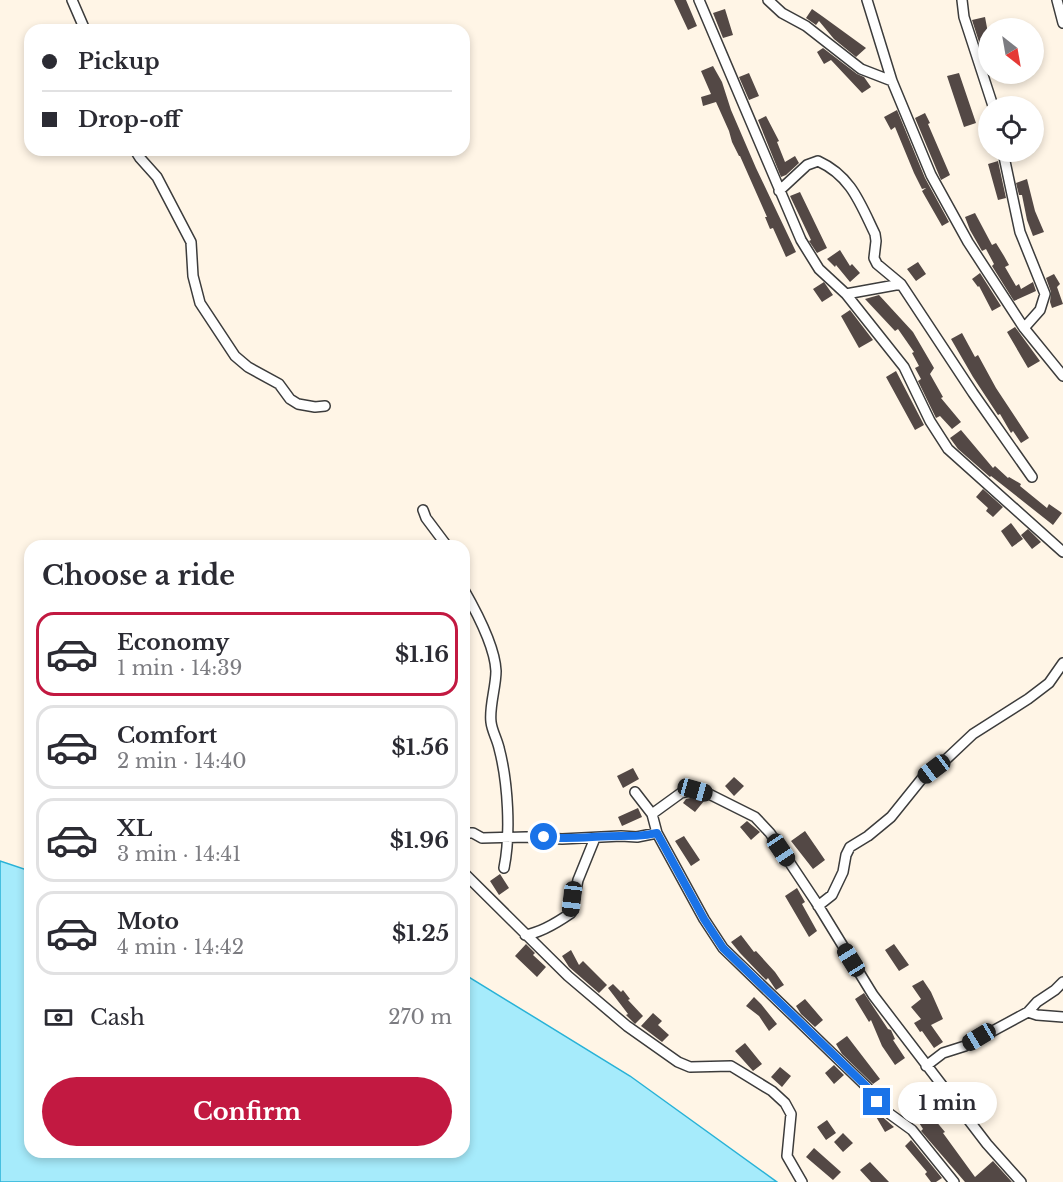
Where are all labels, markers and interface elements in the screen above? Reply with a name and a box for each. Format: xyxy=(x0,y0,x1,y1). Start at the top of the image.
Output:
north arrow xyxy=(978,18,1044,84)
map controls xyxy=(978,18,1044,162)
text: Pickup xyxy=(78,48,160,75)
button: locate xyxy=(978,96,1044,162)
text: Drop-off xyxy=(78,106,180,133)
text: Choose a ride xyxy=(42,559,235,592)
icon: car xyxy=(45,627,99,681)
text: Economy xyxy=(117,629,229,656)
text: $1.16 xyxy=(395,641,449,668)
text: 1 min · 14:39 xyxy=(117,656,242,680)
icon: car xyxy=(45,720,99,774)
text: Comfort xyxy=(117,722,217,749)
text: $1.56 xyxy=(392,734,449,761)
text: 2 min · 14:40 xyxy=(117,749,247,773)
car xyxy=(914,751,954,787)
car xyxy=(675,776,715,804)
icon: car xyxy=(45,813,99,867)
text: XL xyxy=(117,815,152,842)
route start xyxy=(530,823,557,850)
text: $1.96 xyxy=(390,827,449,854)
car xyxy=(763,830,799,870)
text: 3 min · 14:41 xyxy=(117,842,241,866)
car xyxy=(561,880,583,918)
icon: car xyxy=(45,906,99,960)
text: Moto xyxy=(117,908,179,935)
text: $1.25 xyxy=(392,920,449,947)
text: 4 min · 14:42 xyxy=(117,935,244,959)
car xyxy=(834,940,868,980)
icon: cash xyxy=(42,1001,75,1034)
text: Cash xyxy=(90,1004,145,1031)
text: 270 m xyxy=(388,1005,452,1029)
car xyxy=(959,1020,999,1054)
button: Confirm xyxy=(42,1077,452,1146)
callout: 1 min xyxy=(898,1081,997,1123)
route end xyxy=(863,1088,890,1115)
text: 1 min xyxy=(919,1091,976,1115)

